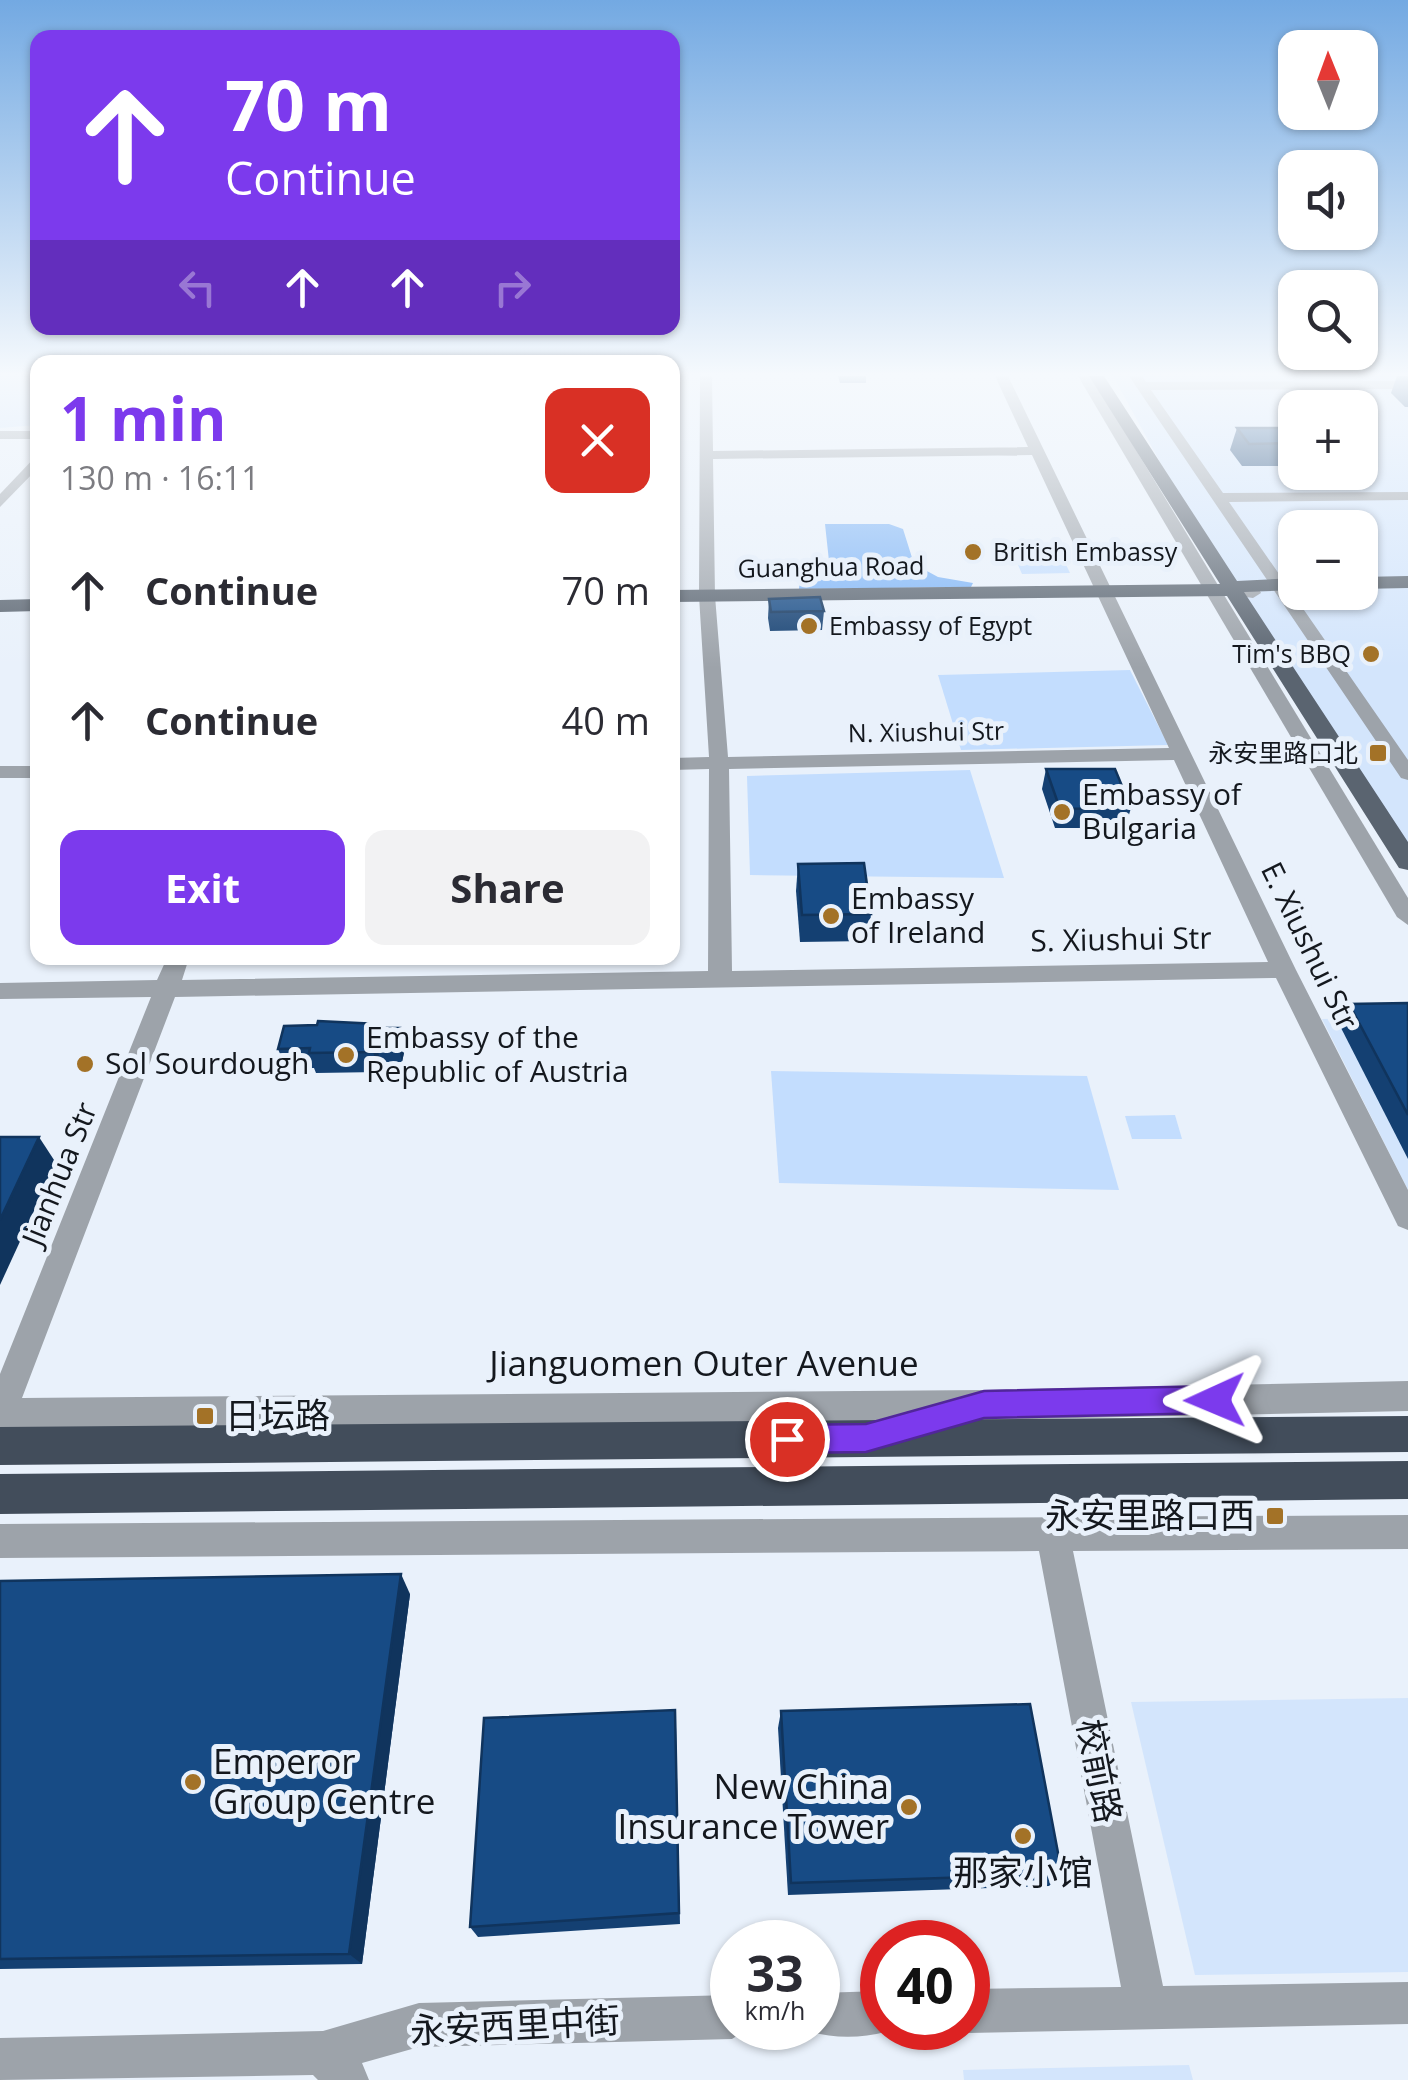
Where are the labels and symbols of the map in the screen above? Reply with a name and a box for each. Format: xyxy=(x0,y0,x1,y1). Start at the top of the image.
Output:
north arrow xyxy=(1278,30,1378,130)
place label: British Embassy xyxy=(993,534,1178,568)
marker: British Embassy xyxy=(962,541,984,563)
street label: Guanghua Road xyxy=(737,547,925,585)
place label: Embassy of Egypt xyxy=(829,608,1032,642)
marker: Embassy of Egypt xyxy=(798,615,820,637)
place label: Tim's BBQ xyxy=(1232,636,1351,670)
marker: Tim's BBQ xyxy=(1360,643,1382,665)
street label: N. Xiushui Str xyxy=(848,713,1004,749)
place label: 永安里路口北 xyxy=(1208,735,1358,769)
marker: 永安里路口北 xyxy=(1367,742,1389,764)
place label: Embassy of Bulgaria xyxy=(1082,773,1243,848)
marker: Embassy of Bulgaria xyxy=(1051,801,1073,823)
street label: E. Xiushui Str xyxy=(1252,855,1369,1036)
place label: Embassy of Ireland xyxy=(851,877,985,952)
marker: Embassy of Ireland xyxy=(820,905,842,927)
street label: S. Xiushui Str xyxy=(1030,916,1212,961)
place label: Embassy of the Republic of Austria xyxy=(366,1016,629,1091)
place label: Sol Sourdough xyxy=(105,1042,310,1083)
marker: Embassy of the Republic of Austria xyxy=(335,1044,357,1066)
marker: Sol Sourdough xyxy=(74,1053,96,1075)
street label: Jianhua Str xyxy=(10,1096,106,1254)
street label: Jianguomen Outer Avenue xyxy=(486,1339,919,1386)
position arrow xyxy=(1163,1348,1267,1452)
place label: 日坛路 xyxy=(225,1391,330,1438)
pin xyxy=(745,1397,830,1482)
marker: 日坛路 xyxy=(194,1405,216,1427)
place label: 永安里路口西 xyxy=(1045,1491,1255,1538)
marker: 永安里路口西 xyxy=(1264,1505,1286,1527)
street label: 校前路 xyxy=(1067,1715,1134,1827)
place label: Emperor Group Centre xyxy=(213,1737,435,1824)
place label: New China Insurance Tower xyxy=(617,1762,889,1849)
marker: Emperor Group Centre xyxy=(182,1771,204,1793)
marker: New China Insurance Tower xyxy=(898,1796,920,1818)
marker: 那家小馆 xyxy=(1012,1825,1034,1847)
place label: 那家小馆 xyxy=(953,1848,1093,1895)
speed limit sign: 40 xyxy=(860,1920,990,2050)
street label: 永安西里中街 xyxy=(409,1996,621,2053)

